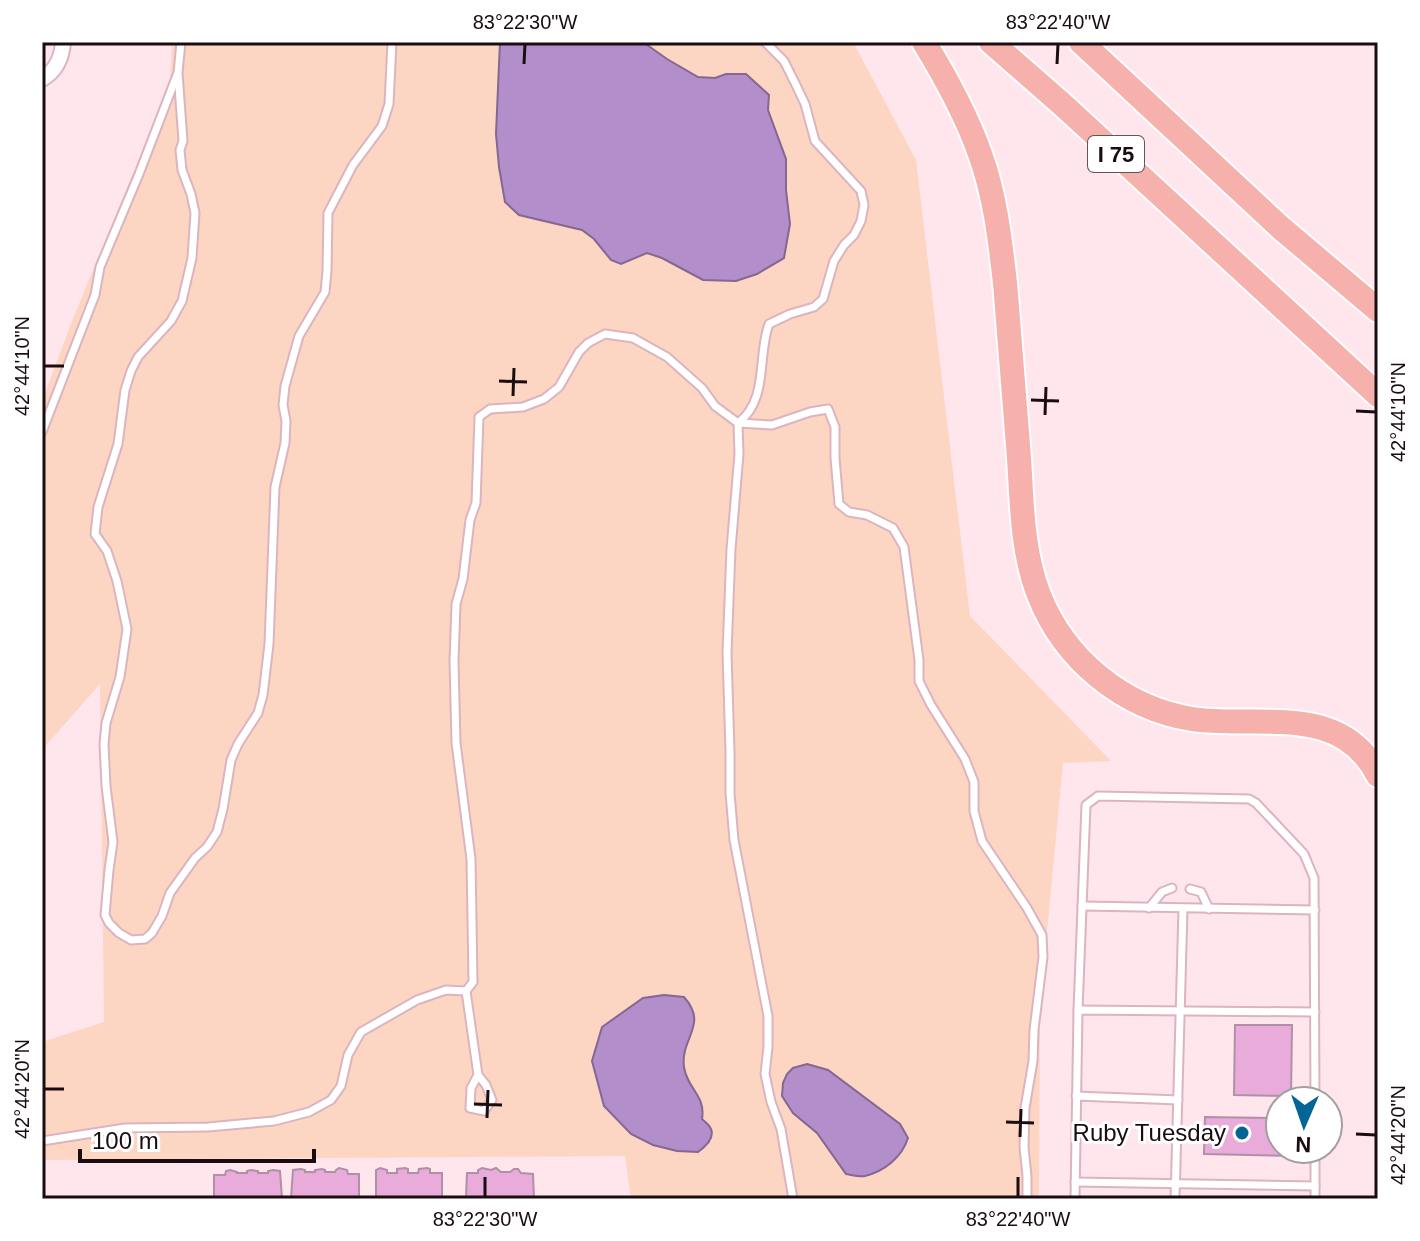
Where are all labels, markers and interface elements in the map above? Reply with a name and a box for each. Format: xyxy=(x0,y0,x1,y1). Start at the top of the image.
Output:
text: 83°22'30"W xyxy=(473,11,577,33)
text: 83°22'40"W xyxy=(1006,11,1110,33)
road number: I 75 xyxy=(1088,136,1144,172)
text: 42°44'10"N xyxy=(11,316,33,416)
text: 42°44'10"N xyxy=(1387,362,1409,462)
text: 42°44'20"N xyxy=(11,1039,33,1139)
north arrow xyxy=(1264,1085,1344,1165)
text: 42°44'20"N xyxy=(1387,1085,1409,1185)
scale bar xyxy=(80,1113,314,1163)
place label: Ruby Tuesday xyxy=(1073,1119,1226,1146)
marker: Ruby Tuesday xyxy=(1233,1124,1251,1142)
text: 100 m xyxy=(92,1127,159,1154)
text: N xyxy=(1295,1132,1312,1157)
text: 83°22'30"W xyxy=(433,1208,537,1230)
text: 83°22'40"W xyxy=(966,1208,1070,1230)

